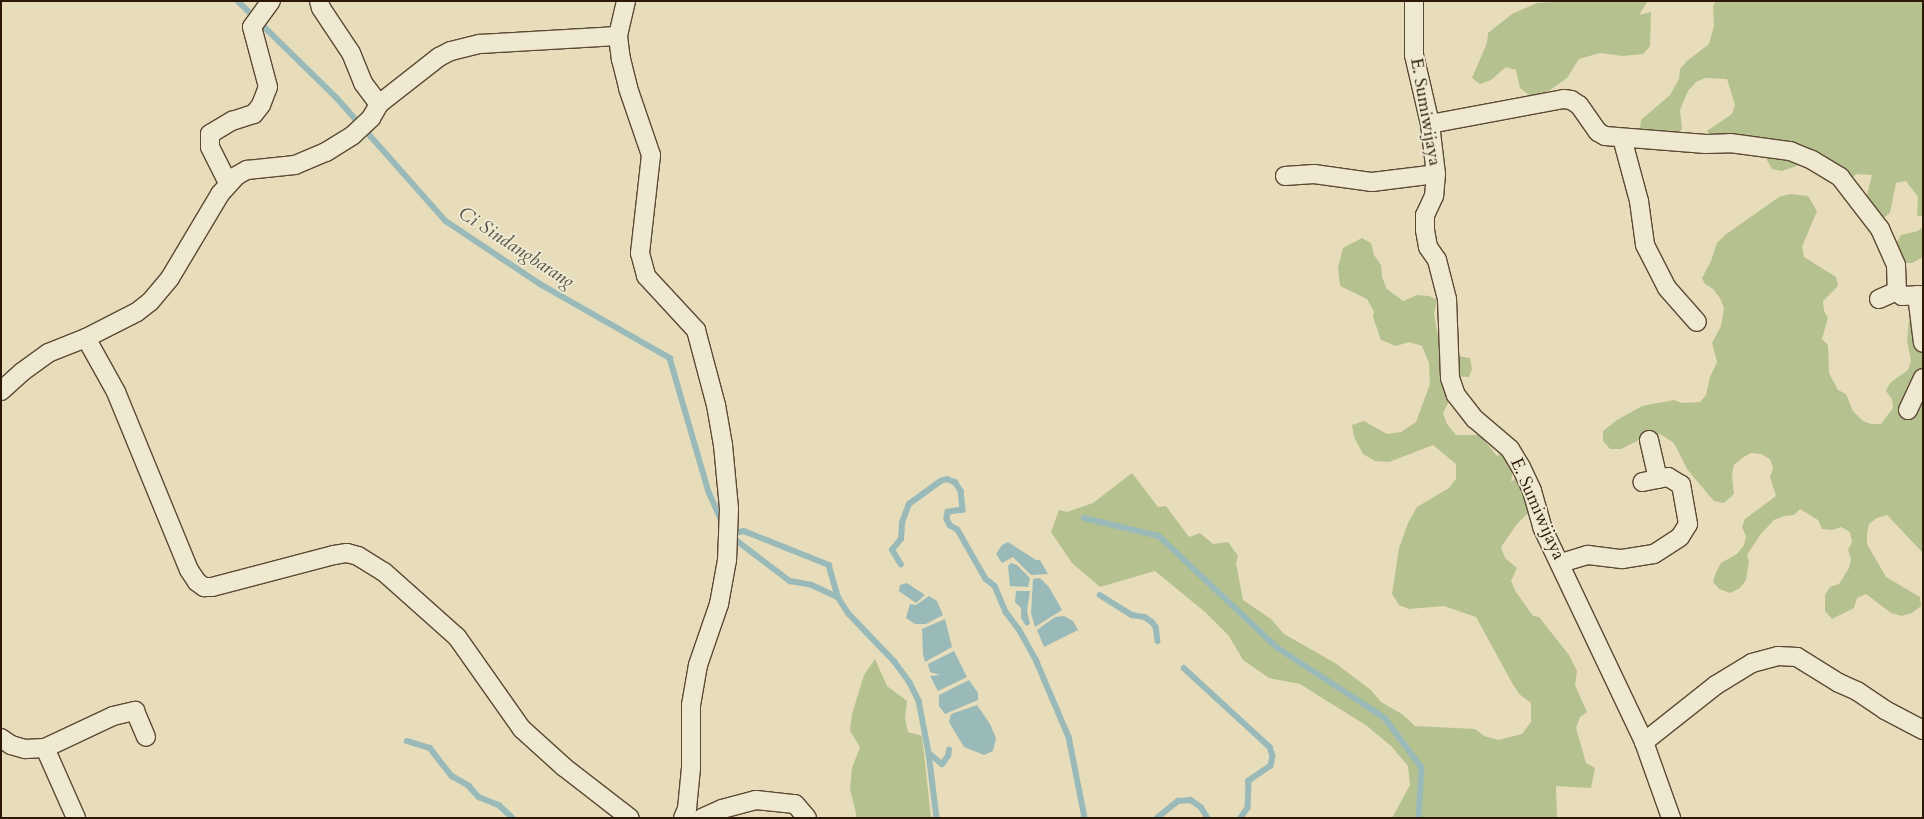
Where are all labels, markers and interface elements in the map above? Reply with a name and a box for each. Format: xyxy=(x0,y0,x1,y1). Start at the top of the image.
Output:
street label: E. Sumiwijaya xyxy=(1405,56,1445,168)
water label: Ci Sindangbarang xyxy=(454,202,578,294)
street label: E. Sumiwijaya xyxy=(1505,455,1569,563)

